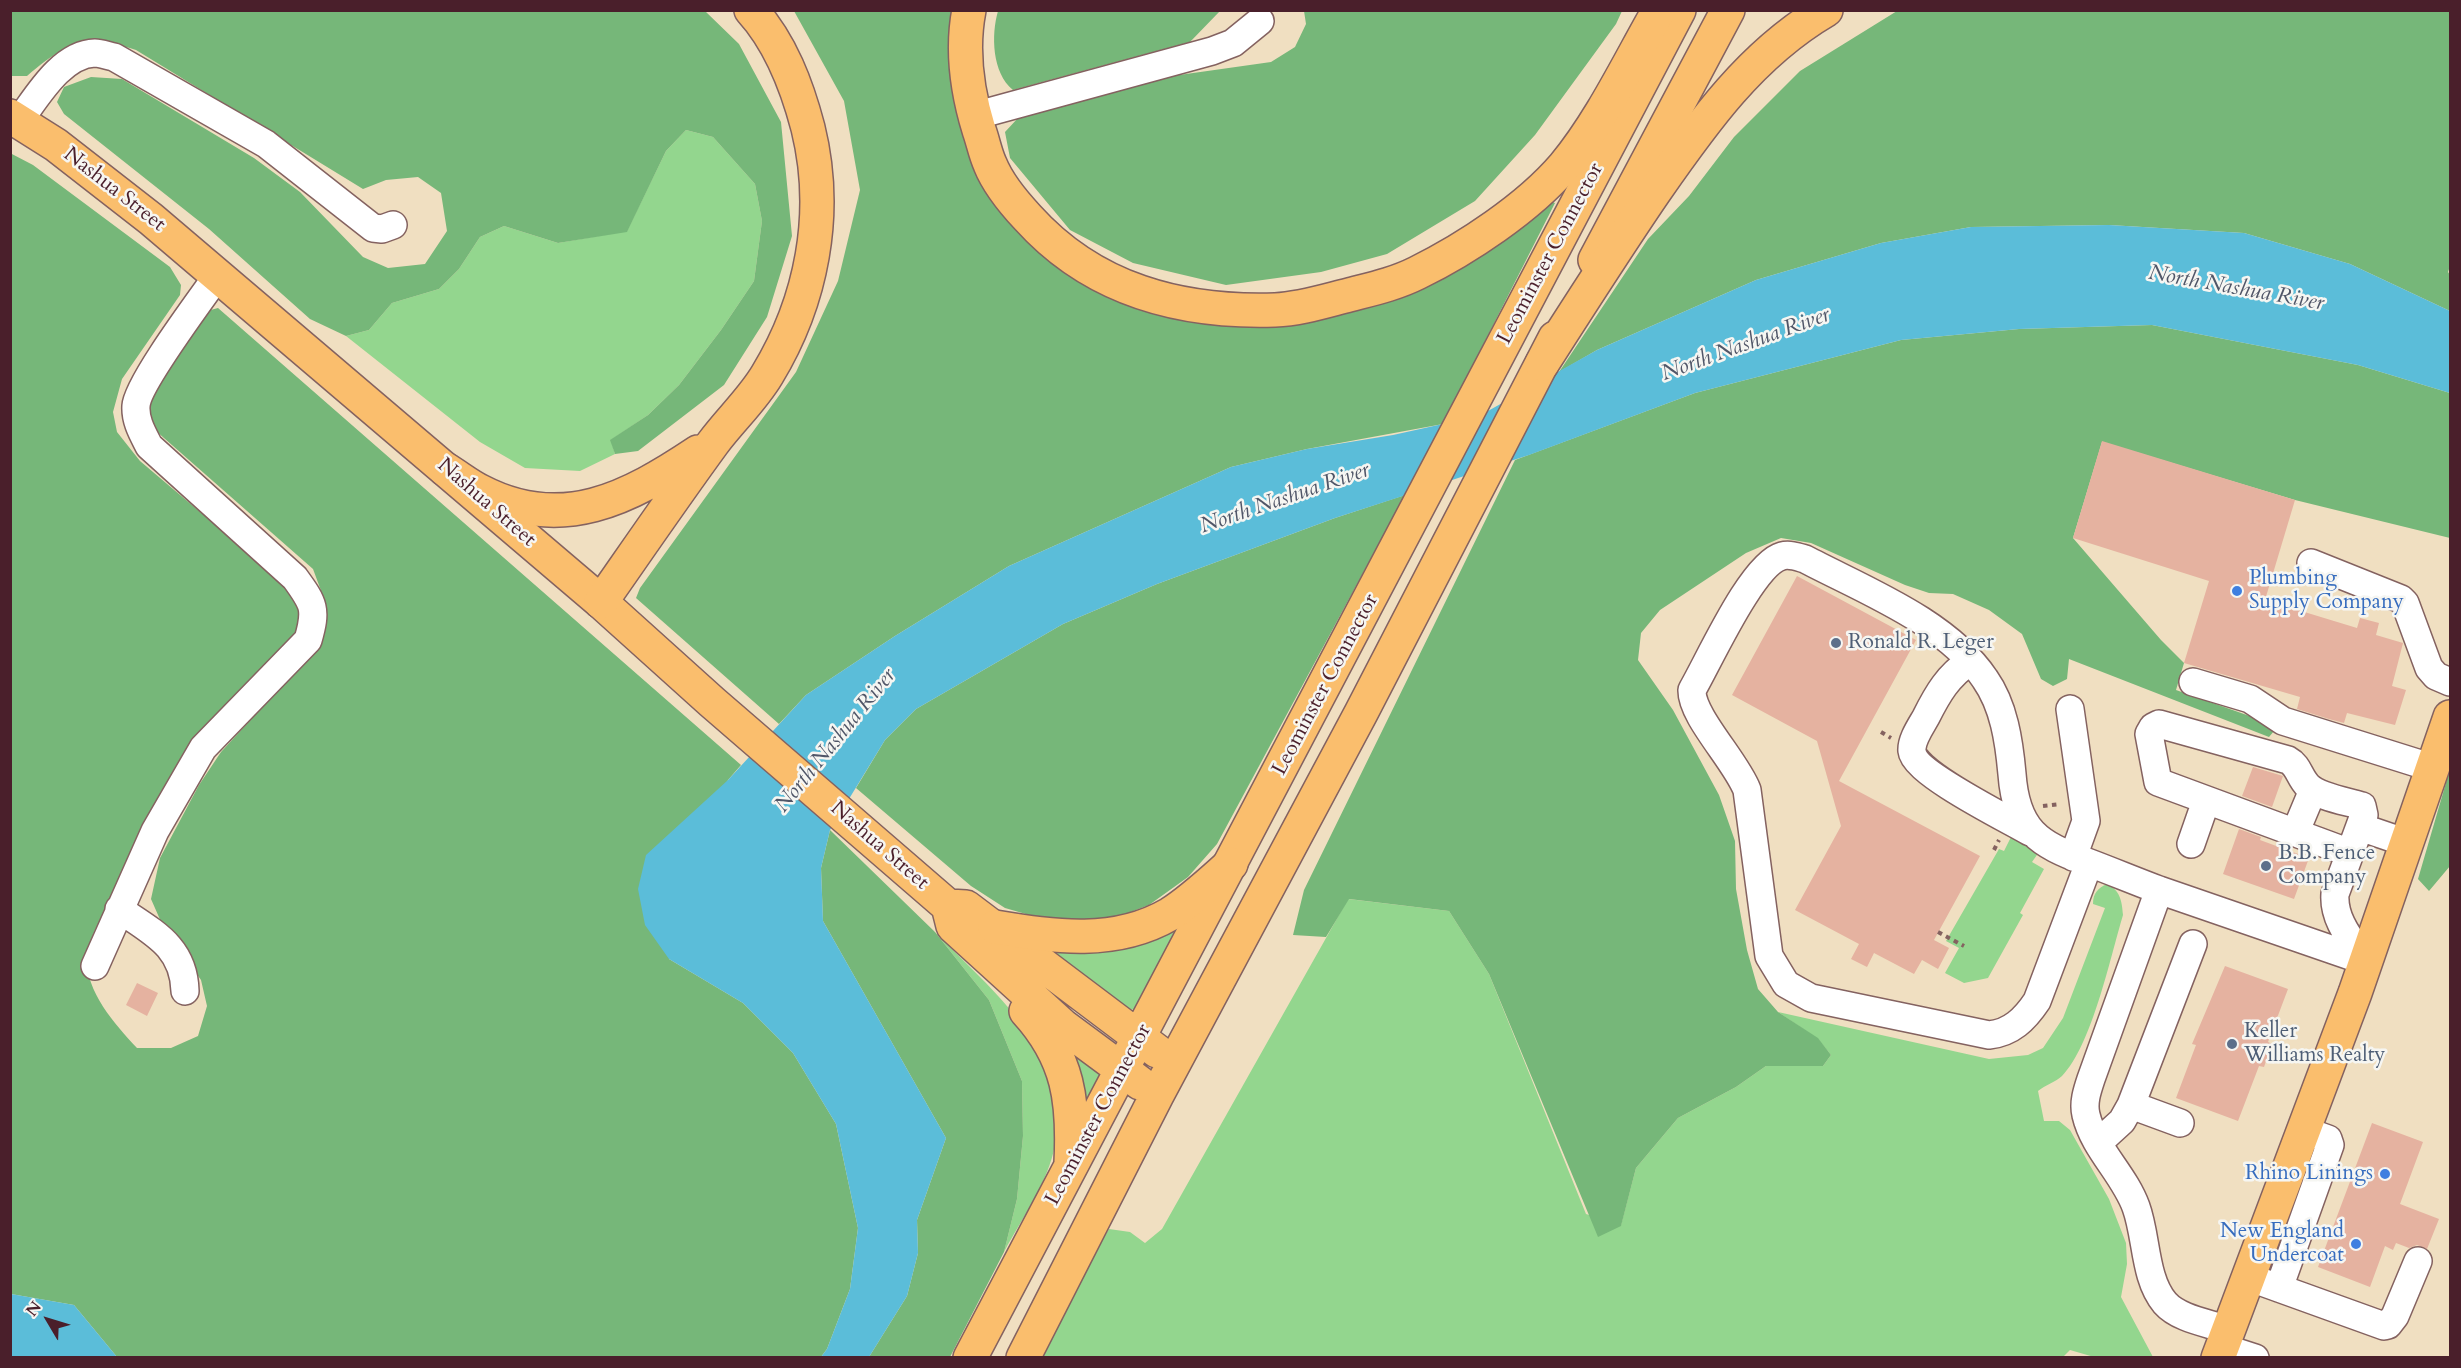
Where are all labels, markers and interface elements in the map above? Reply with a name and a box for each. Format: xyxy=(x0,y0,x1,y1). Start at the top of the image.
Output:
street label: Nashua Street xyxy=(58,142,170,238)
street label: Leominster Connector xyxy=(1493,159,1609,349)
water label: North Nashua River xyxy=(2146,261,2326,317)
water label: North Nashua River xyxy=(1658,302,1834,388)
street label: Nashua Street xyxy=(432,453,540,553)
water label: North Nashua River xyxy=(1197,458,1373,540)
place label: Plumbing Supply Company xyxy=(2249,566,2404,616)
marker: Plumbing Supply Company xyxy=(2230,584,2244,598)
street label: Leominster Connector xyxy=(1268,590,1384,780)
place label: Ronald R. Leger xyxy=(1848,630,1994,656)
marker: Ronald R. Leger xyxy=(1829,636,1843,650)
water label: North Nashua River xyxy=(770,664,902,818)
street label: Nashua Street xyxy=(825,796,933,896)
place label: B.B. Fence Company xyxy=(2278,841,2375,891)
marker: B.B. Fence Company xyxy=(2259,859,2273,873)
place label: Keller Williams Realty xyxy=(2244,1019,2385,1069)
street label: Leominster Connector xyxy=(1041,1020,1157,1210)
marker: Keller Williams Realty xyxy=(2225,1037,2239,1051)
place label: Rhino Linings xyxy=(2245,1161,2373,1187)
marker: Rhino Linings xyxy=(2378,1167,2392,1181)
place label: New England Undercoat xyxy=(2220,1219,2344,1269)
marker: New England Undercoat xyxy=(2349,1237,2363,1251)
north arrow xyxy=(18,1290,78,1350)
text: N xyxy=(21,1297,47,1321)

